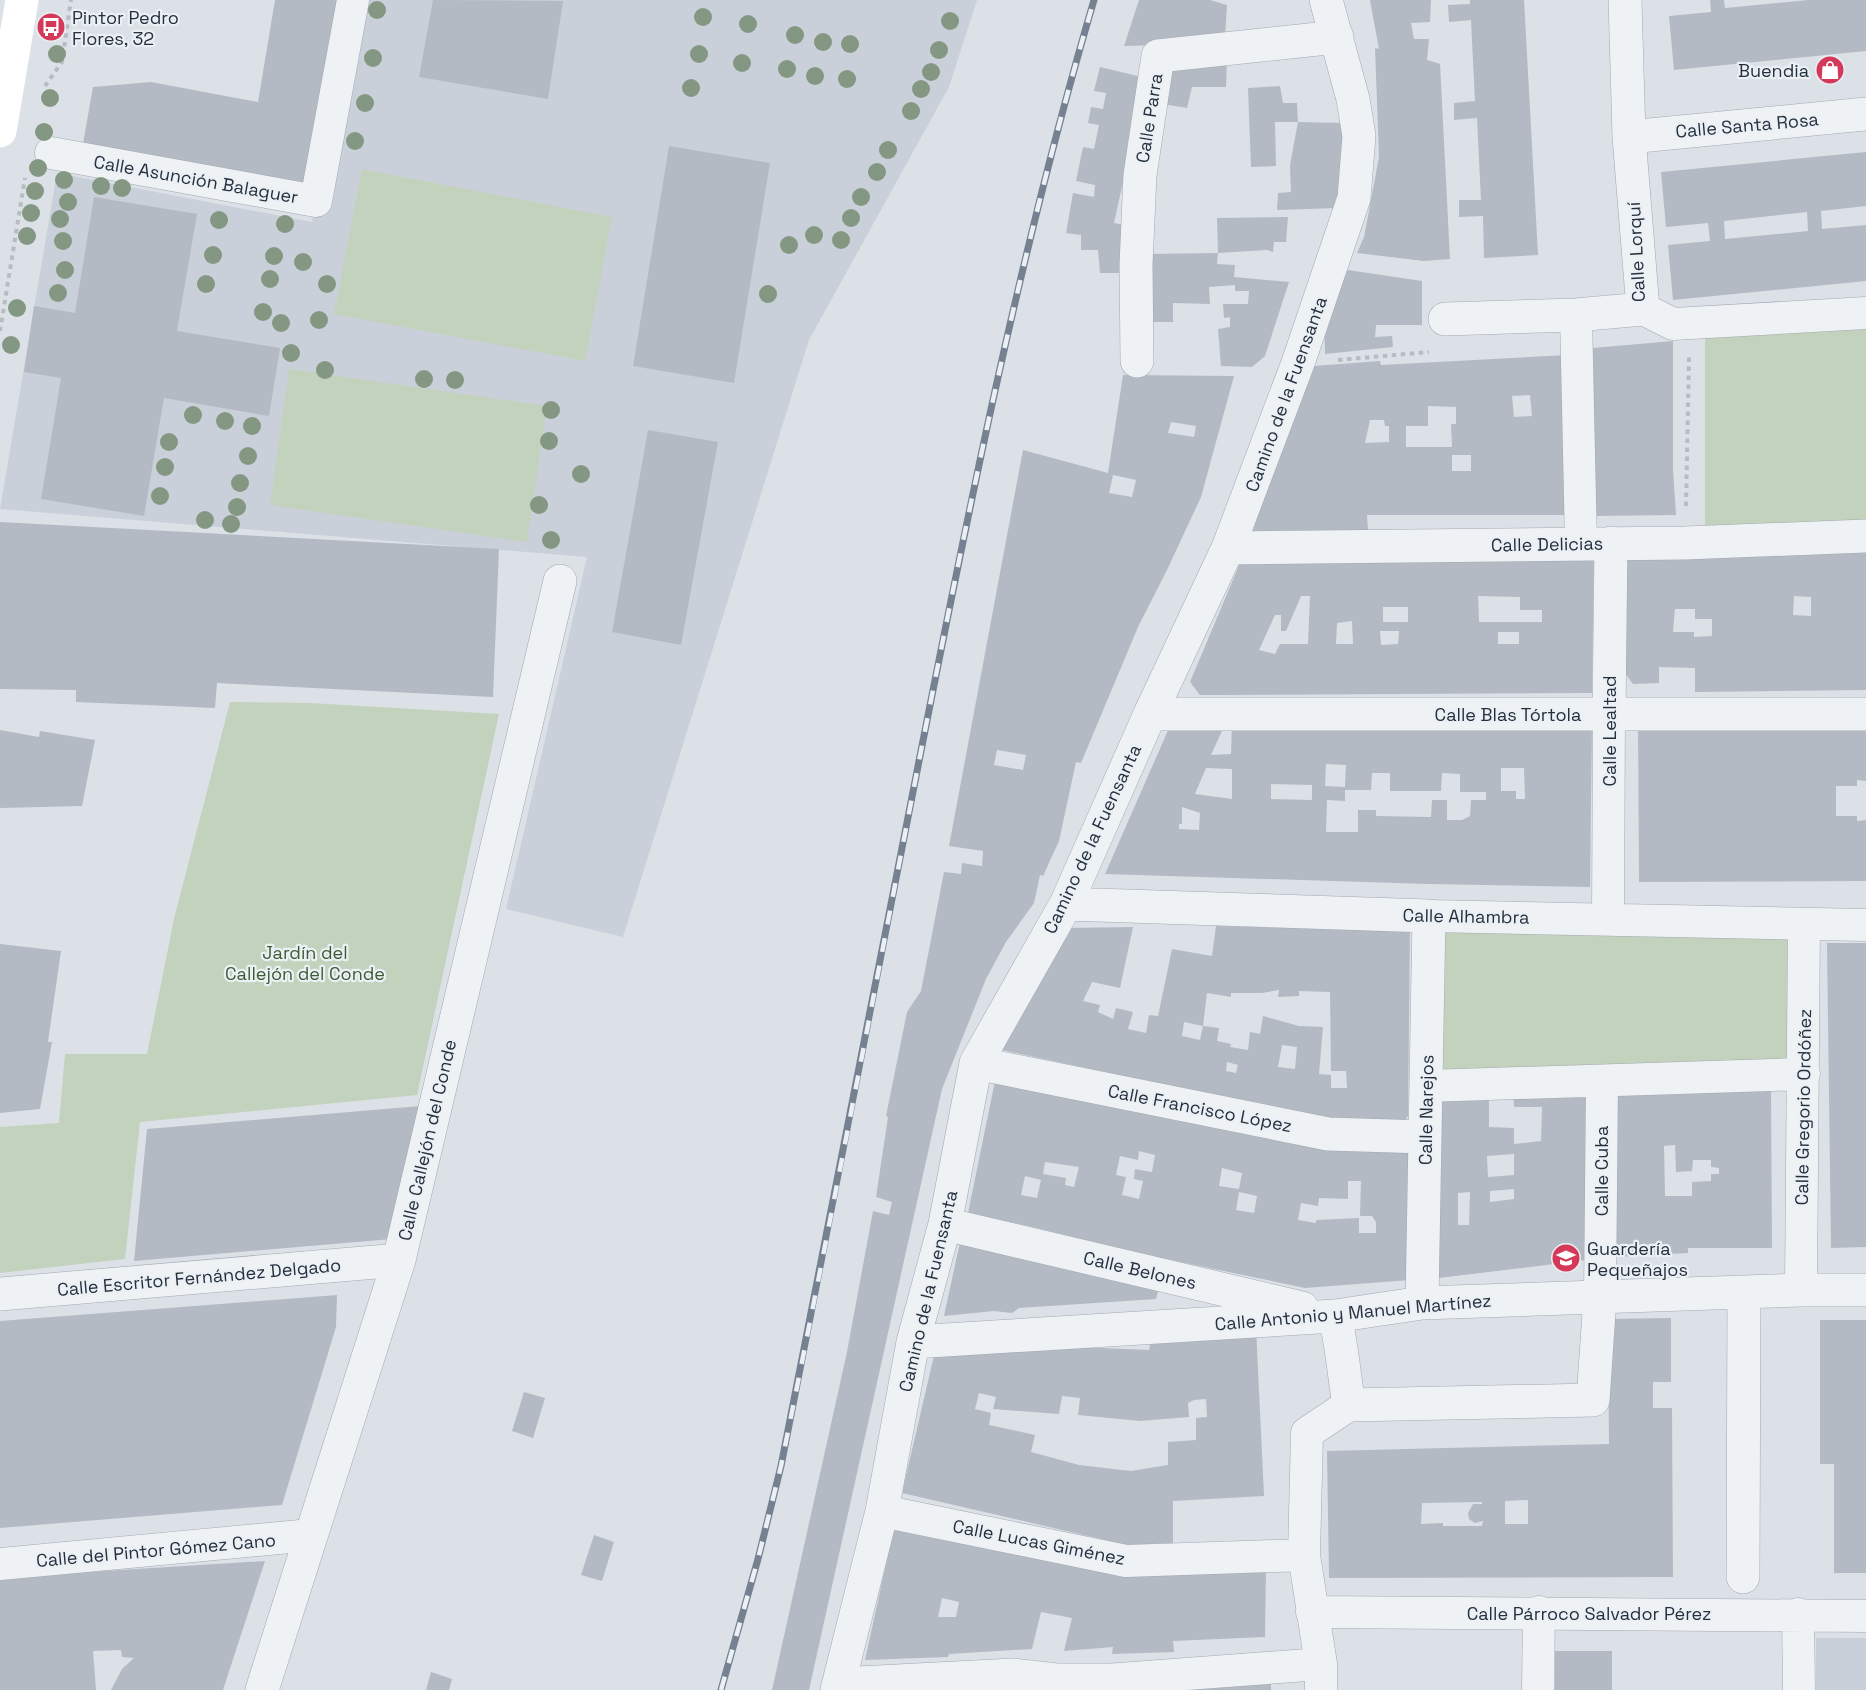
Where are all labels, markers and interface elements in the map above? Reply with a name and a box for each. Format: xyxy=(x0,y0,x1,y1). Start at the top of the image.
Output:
place label: Pintor Pedro Flores, 32 xyxy=(72,6,179,50)
bus stop icon: Pintor Pedro Flores, 32 xyxy=(35,11,67,43)
shop icon: Buendia xyxy=(1814,54,1846,86)
place label: Buendia xyxy=(1738,59,1809,82)
street label: Calle Parra xyxy=(1131,71,1167,165)
street label: Calle Santa Rosa xyxy=(1674,107,1820,143)
street label: Calle Asunción Balaguer xyxy=(92,150,300,208)
street label: Calle Lorquí xyxy=(1622,201,1650,303)
street label: Camino de la Fuensanta xyxy=(1240,293,1332,495)
street label: Calle Delicias xyxy=(1491,532,1603,556)
street label: Calle Lealtad xyxy=(1598,675,1621,787)
street label: Calle Blas Tórtola xyxy=(1435,703,1581,726)
street label: Camino de la Fuensanta xyxy=(1038,741,1146,937)
street label: Calle Alhambra xyxy=(1402,903,1530,929)
park label: Jardín del Callejón del Conde xyxy=(225,941,385,985)
street label: Calle Gregorio Ordóñez xyxy=(1790,1009,1816,1205)
street label: Calle Callejón del Conde xyxy=(393,1037,461,1243)
street label: Calle Narejos xyxy=(1414,1055,1438,1165)
street label: Calle Francisco López xyxy=(1106,1079,1294,1137)
street label: Calle Cuba xyxy=(1590,1126,1613,1216)
street label: Camino de la Fuensanta xyxy=(894,1188,962,1394)
place label: Guardería Pequeñajos xyxy=(1587,1237,1688,1281)
school or university icon: Guardería Pequeñajos xyxy=(1550,1242,1582,1274)
street label: Calle Belones xyxy=(1081,1246,1199,1294)
street label: Calle Escritor Fernández Delgado xyxy=(56,1253,342,1301)
street label: Calle Antonio y Manuel Martínez xyxy=(1214,1288,1492,1336)
street label: Calle Lucas Giménez xyxy=(951,1514,1127,1570)
street label: Calle del Pintor Gómez Cano xyxy=(35,1528,277,1572)
street label: Calle Párroco Salvador Pérez xyxy=(1467,1602,1711,1625)

